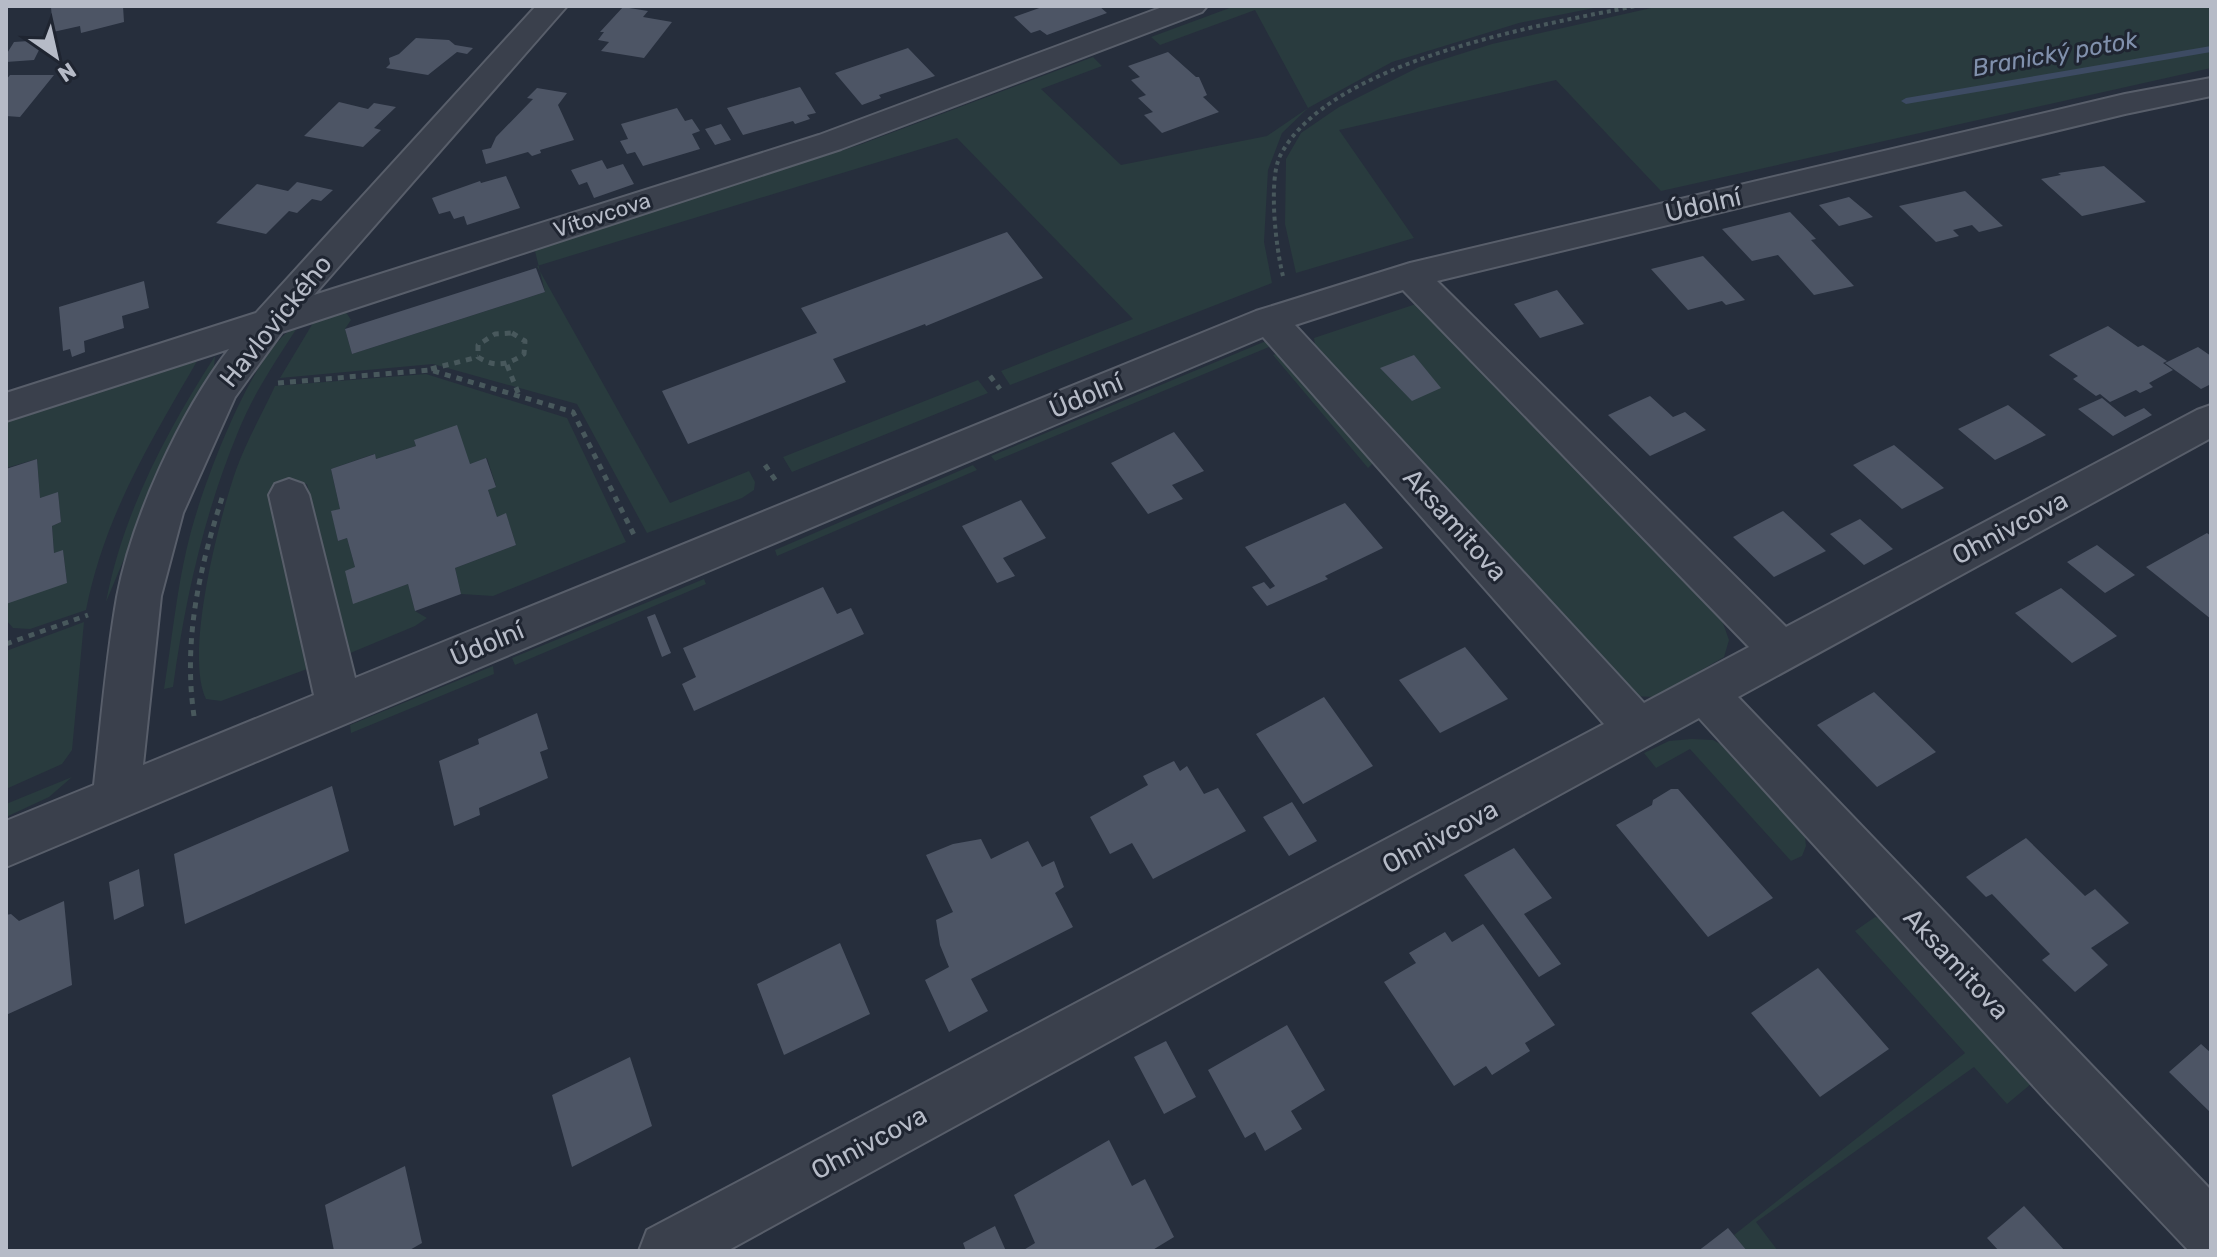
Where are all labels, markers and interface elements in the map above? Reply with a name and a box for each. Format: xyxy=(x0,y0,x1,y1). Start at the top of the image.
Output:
north arrow xyxy=(16,16,96,96)
water label: Branický potok xyxy=(1970,26,2140,82)
text: N xyxy=(53,57,81,88)
street label: Údolní xyxy=(1662,181,1746,229)
street label: Vítovcova xyxy=(550,187,654,243)
street label: Havlovického xyxy=(213,249,339,393)
street label: Údolní xyxy=(1045,366,1129,425)
street label: Aksamitova xyxy=(1396,462,1514,588)
street label: Ohnivcova xyxy=(1947,485,2073,571)
street label: Údolní xyxy=(446,614,530,673)
street label: Ohnivcova xyxy=(1377,794,1503,880)
street label: Aksamitova xyxy=(1897,902,2015,1026)
street label: Ohnivcova xyxy=(806,1100,932,1186)

